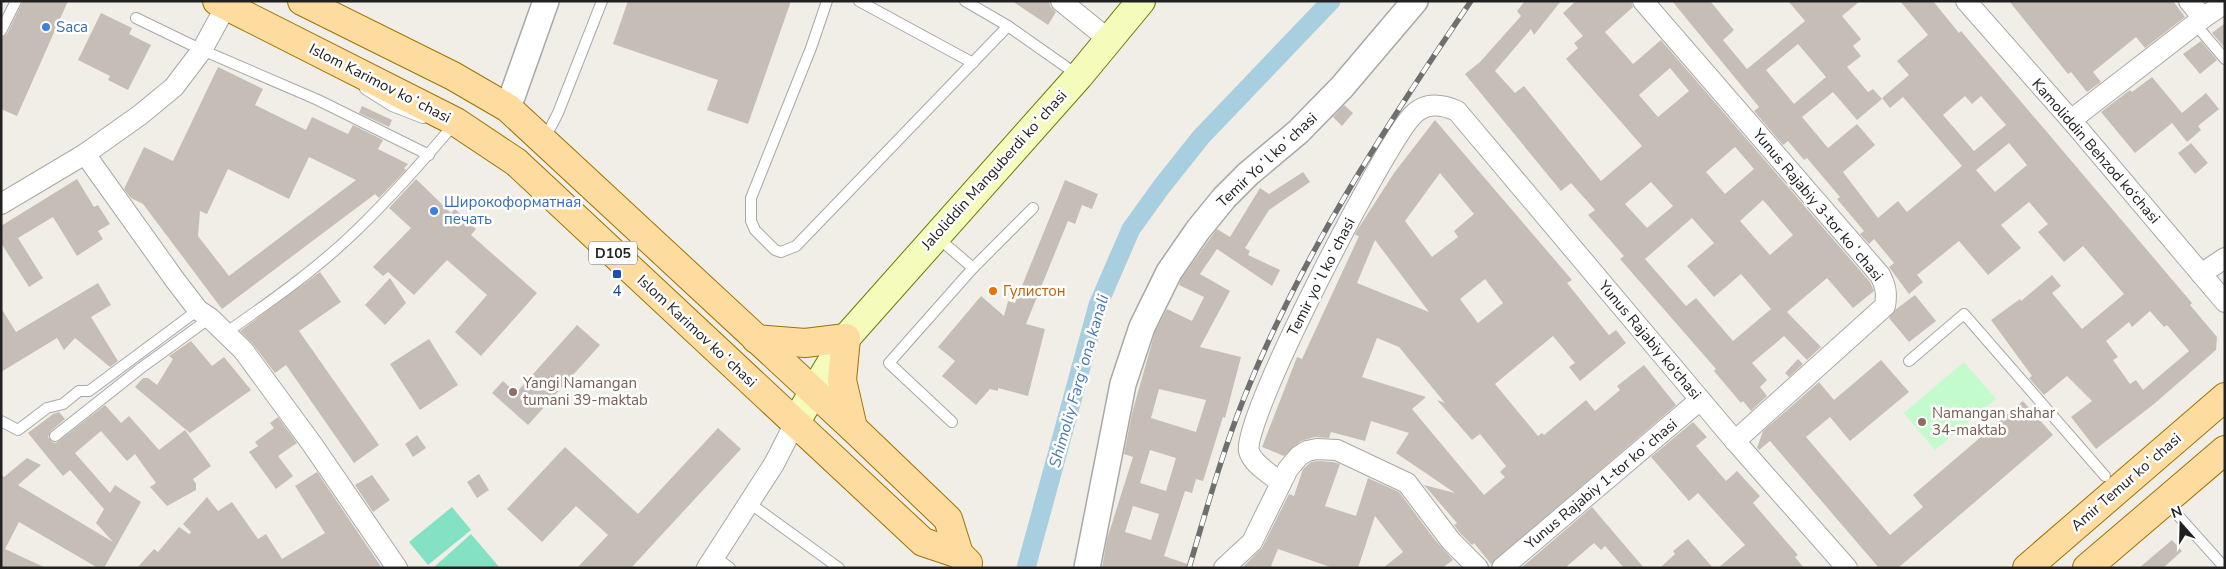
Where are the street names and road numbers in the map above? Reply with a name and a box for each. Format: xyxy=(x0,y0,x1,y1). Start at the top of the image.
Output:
street label: Islom Karimov koʻchasi xyxy=(306,39,454,127)
street label: Kamoliddin Behzod ko‘chasi xyxy=(2027,74,2165,228)
street label: Jaloliddin Manguberdi koʻchasi xyxy=(916,86,1071,255)
street label: Temir Yoʻl koʻchasi xyxy=(1212,108,1322,212)
street label: Yunus Rajabiy 3-tor koʻchasi xyxy=(1748,124,1888,285)
street label: Temir yoʻl koʻchasi xyxy=(1282,214,1360,340)
road number: D105 xyxy=(589,242,637,264)
street label: Islom Karimov koʻchasi xyxy=(633,270,761,392)
street label: Yunus Rajabiy ko‘chasi xyxy=(1594,276,1706,404)
street label: Yunus Rajabiy 1-tor koʻchasi xyxy=(1520,414,1681,554)
street label: Amir Temur koʻchasi xyxy=(2067,428,2185,536)

